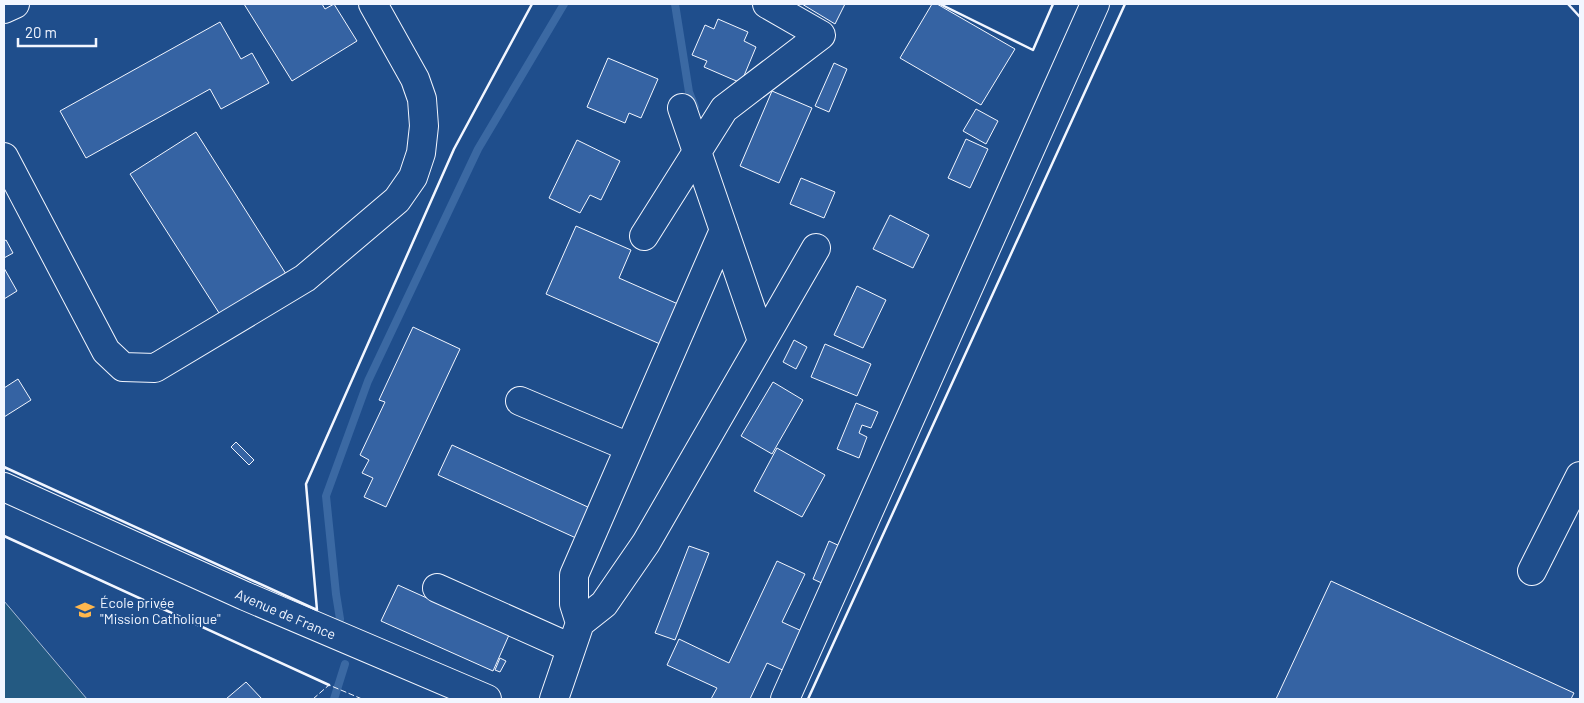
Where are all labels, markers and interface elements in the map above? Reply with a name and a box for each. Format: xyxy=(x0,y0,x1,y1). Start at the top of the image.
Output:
scale bar xyxy=(18,15,95,47)
text: 20 m xyxy=(25,23,57,41)
street label: Avenue de France xyxy=(233,584,339,642)
place label: École privée "Mission Catholique" xyxy=(100,594,221,627)
school or university icon: École privée "Mission Catholique" xyxy=(74,599,96,621)

